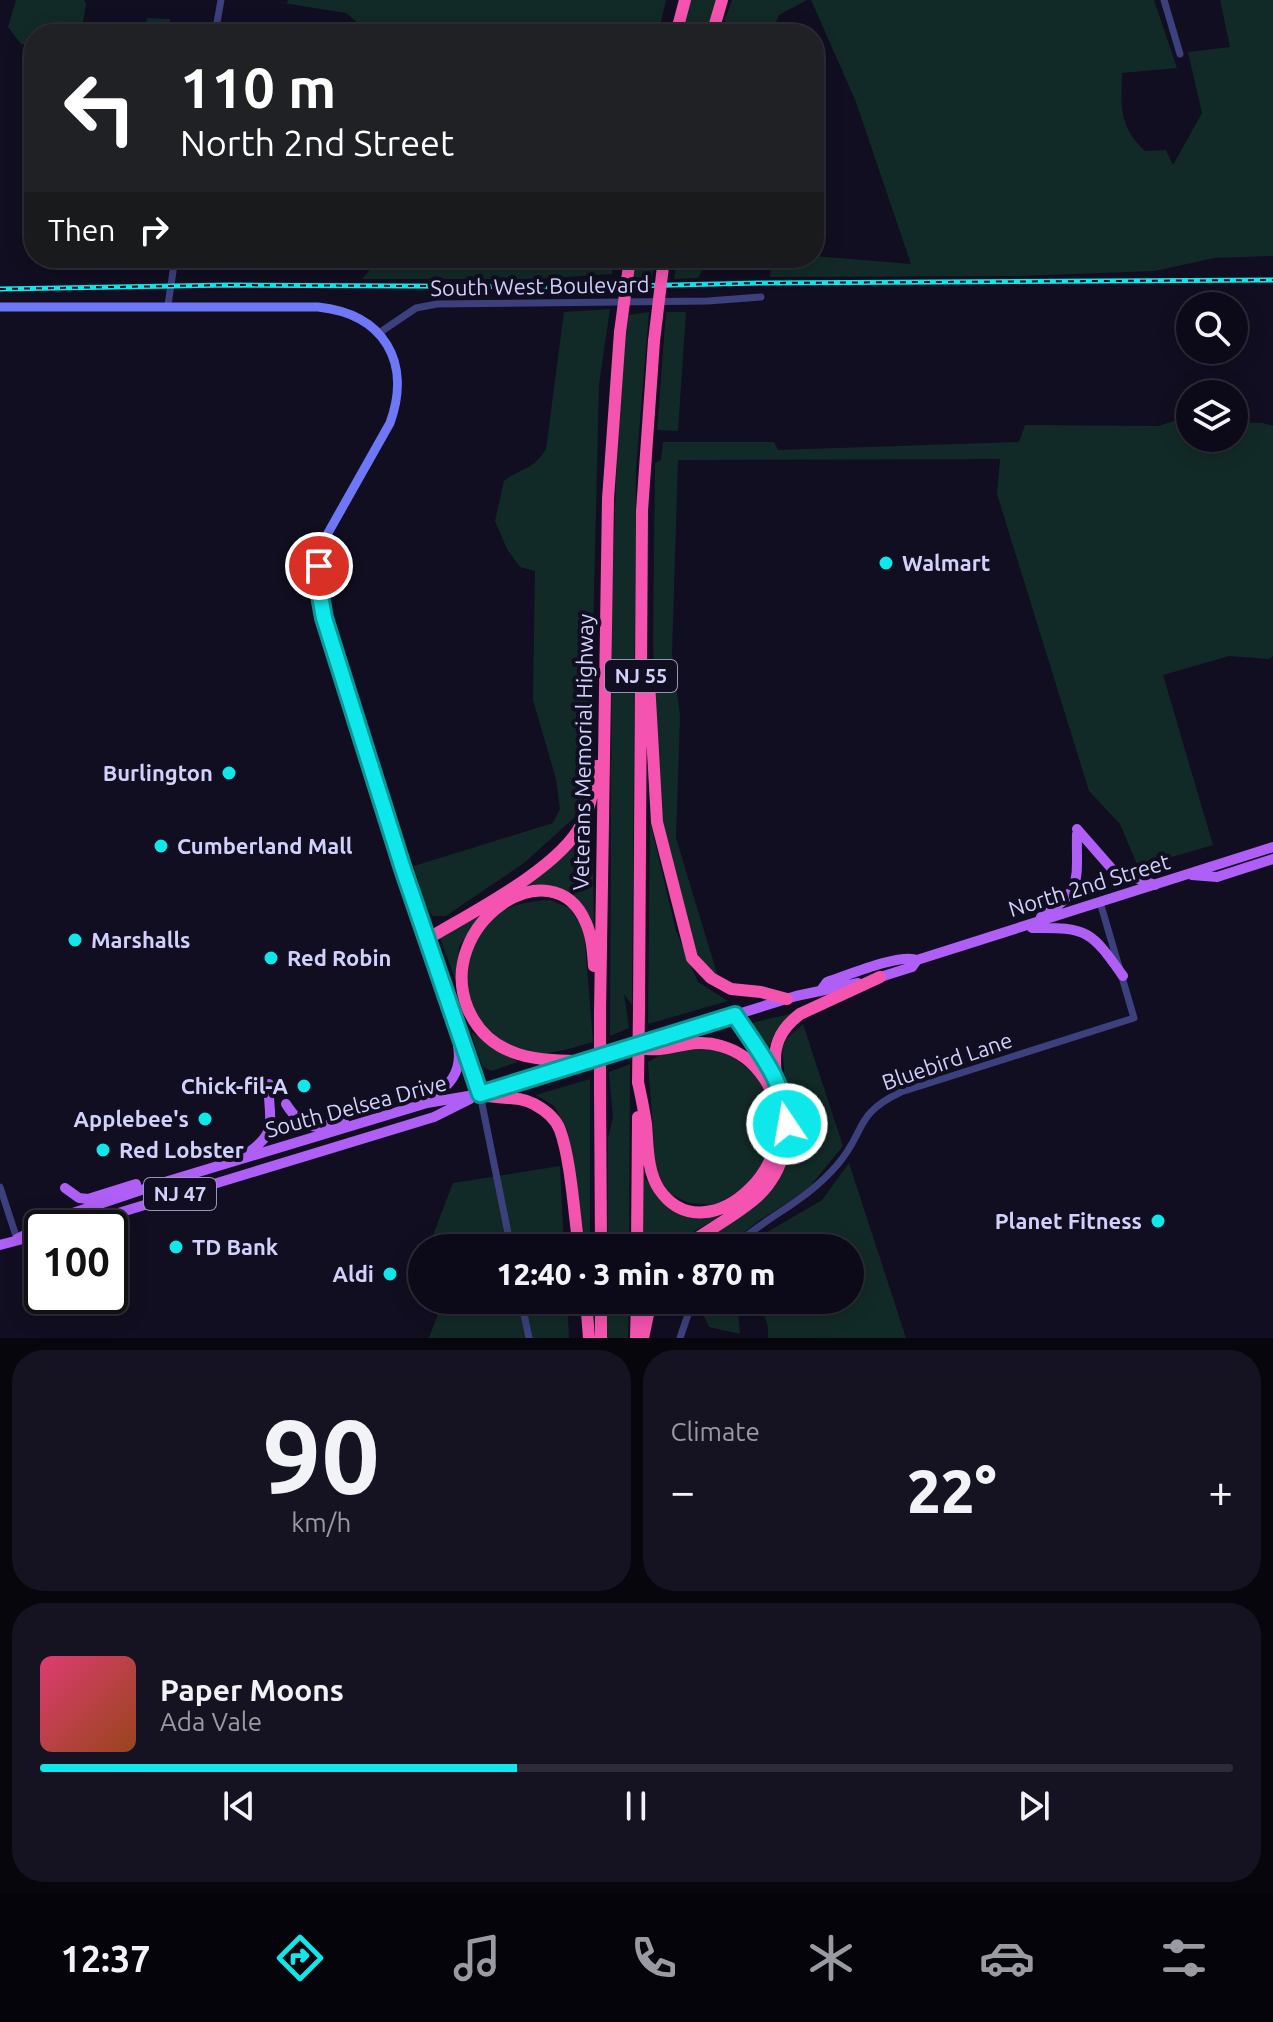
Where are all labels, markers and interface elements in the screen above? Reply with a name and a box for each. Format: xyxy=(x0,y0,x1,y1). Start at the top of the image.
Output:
icon: left xyxy=(48,56,152,160)
text: 110 m xyxy=(180,56,336,119)
text: North 2nd Street xyxy=(180,122,454,163)
icon: right xyxy=(132,208,176,252)
text: Then xyxy=(48,213,116,247)
street label: South West Boulevard xyxy=(430,271,650,300)
map controls xyxy=(1176,292,1248,452)
button: search xyxy=(1176,292,1248,364)
button: layers xyxy=(1176,380,1248,452)
pin xyxy=(285,532,353,600)
icon: arrive xyxy=(297,544,341,588)
place label: Walmart xyxy=(902,550,990,575)
marker: Walmart xyxy=(877,554,895,572)
street label: Veterans Memorial Highway xyxy=(568,613,597,890)
road number: NJ 55 xyxy=(605,660,677,692)
place label: Burlington xyxy=(103,760,213,785)
marker: Burlington xyxy=(220,764,238,782)
place label: Cumberland Mall xyxy=(177,833,353,858)
marker: Cumberland Mall xyxy=(152,837,170,855)
street label: North 2nd Street xyxy=(1005,848,1173,921)
place label: Marshalls xyxy=(91,927,190,952)
marker: Marshalls xyxy=(66,931,84,949)
place label: Red Robin xyxy=(287,945,391,970)
marker: Red Robin xyxy=(262,949,280,967)
street label: Bluebird Lane xyxy=(878,1027,1015,1095)
street label: South Delsea Drive xyxy=(262,1069,449,1142)
place label: Chick-fil-A xyxy=(181,1073,289,1098)
marker: Chick-fil-A xyxy=(295,1077,313,1095)
position arrow xyxy=(745,1082,829,1166)
place label: Applebee's xyxy=(74,1106,189,1131)
marker: Applebee's xyxy=(196,1110,214,1128)
place label: Red Lobster xyxy=(119,1137,244,1162)
marker: Red Lobster xyxy=(94,1141,112,1159)
road number: NJ 47 xyxy=(144,1178,216,1210)
place label: Planet Fitness xyxy=(995,1208,1142,1233)
speed limit sign: 100 xyxy=(24,1210,128,1314)
marker: Planet Fitness xyxy=(1149,1212,1167,1230)
place label: TD Bank xyxy=(192,1234,279,1259)
marker: TD Bank xyxy=(167,1238,185,1256)
text: 12:40 · 3 min · 870 m xyxy=(497,1257,775,1291)
place label: Aldi xyxy=(333,1261,374,1286)
marker: Aldi xyxy=(381,1265,399,1283)
text: 90 xyxy=(263,1397,380,1514)
text: Climate xyxy=(671,1417,760,1446)
text: 22° xyxy=(907,1457,996,1524)
text: − xyxy=(671,1466,695,1515)
text: + xyxy=(1208,1466,1233,1515)
text: km/h xyxy=(291,1508,351,1537)
text: Paper Moons xyxy=(160,1673,344,1707)
text: Ada Vale xyxy=(160,1707,262,1736)
icon: previous xyxy=(217,1784,261,1828)
icon: pause xyxy=(614,1784,658,1828)
icon: next xyxy=(1012,1784,1056,1828)
icon: directions xyxy=(272,1930,328,1986)
icon: music xyxy=(449,1930,505,1986)
icon: phone xyxy=(626,1930,682,1986)
icon: climate xyxy=(803,1930,859,1986)
icon: car xyxy=(979,1930,1035,1986)
icon: filters xyxy=(1156,1930,1212,1986)
text: 12:37 xyxy=(60,1938,151,1979)

